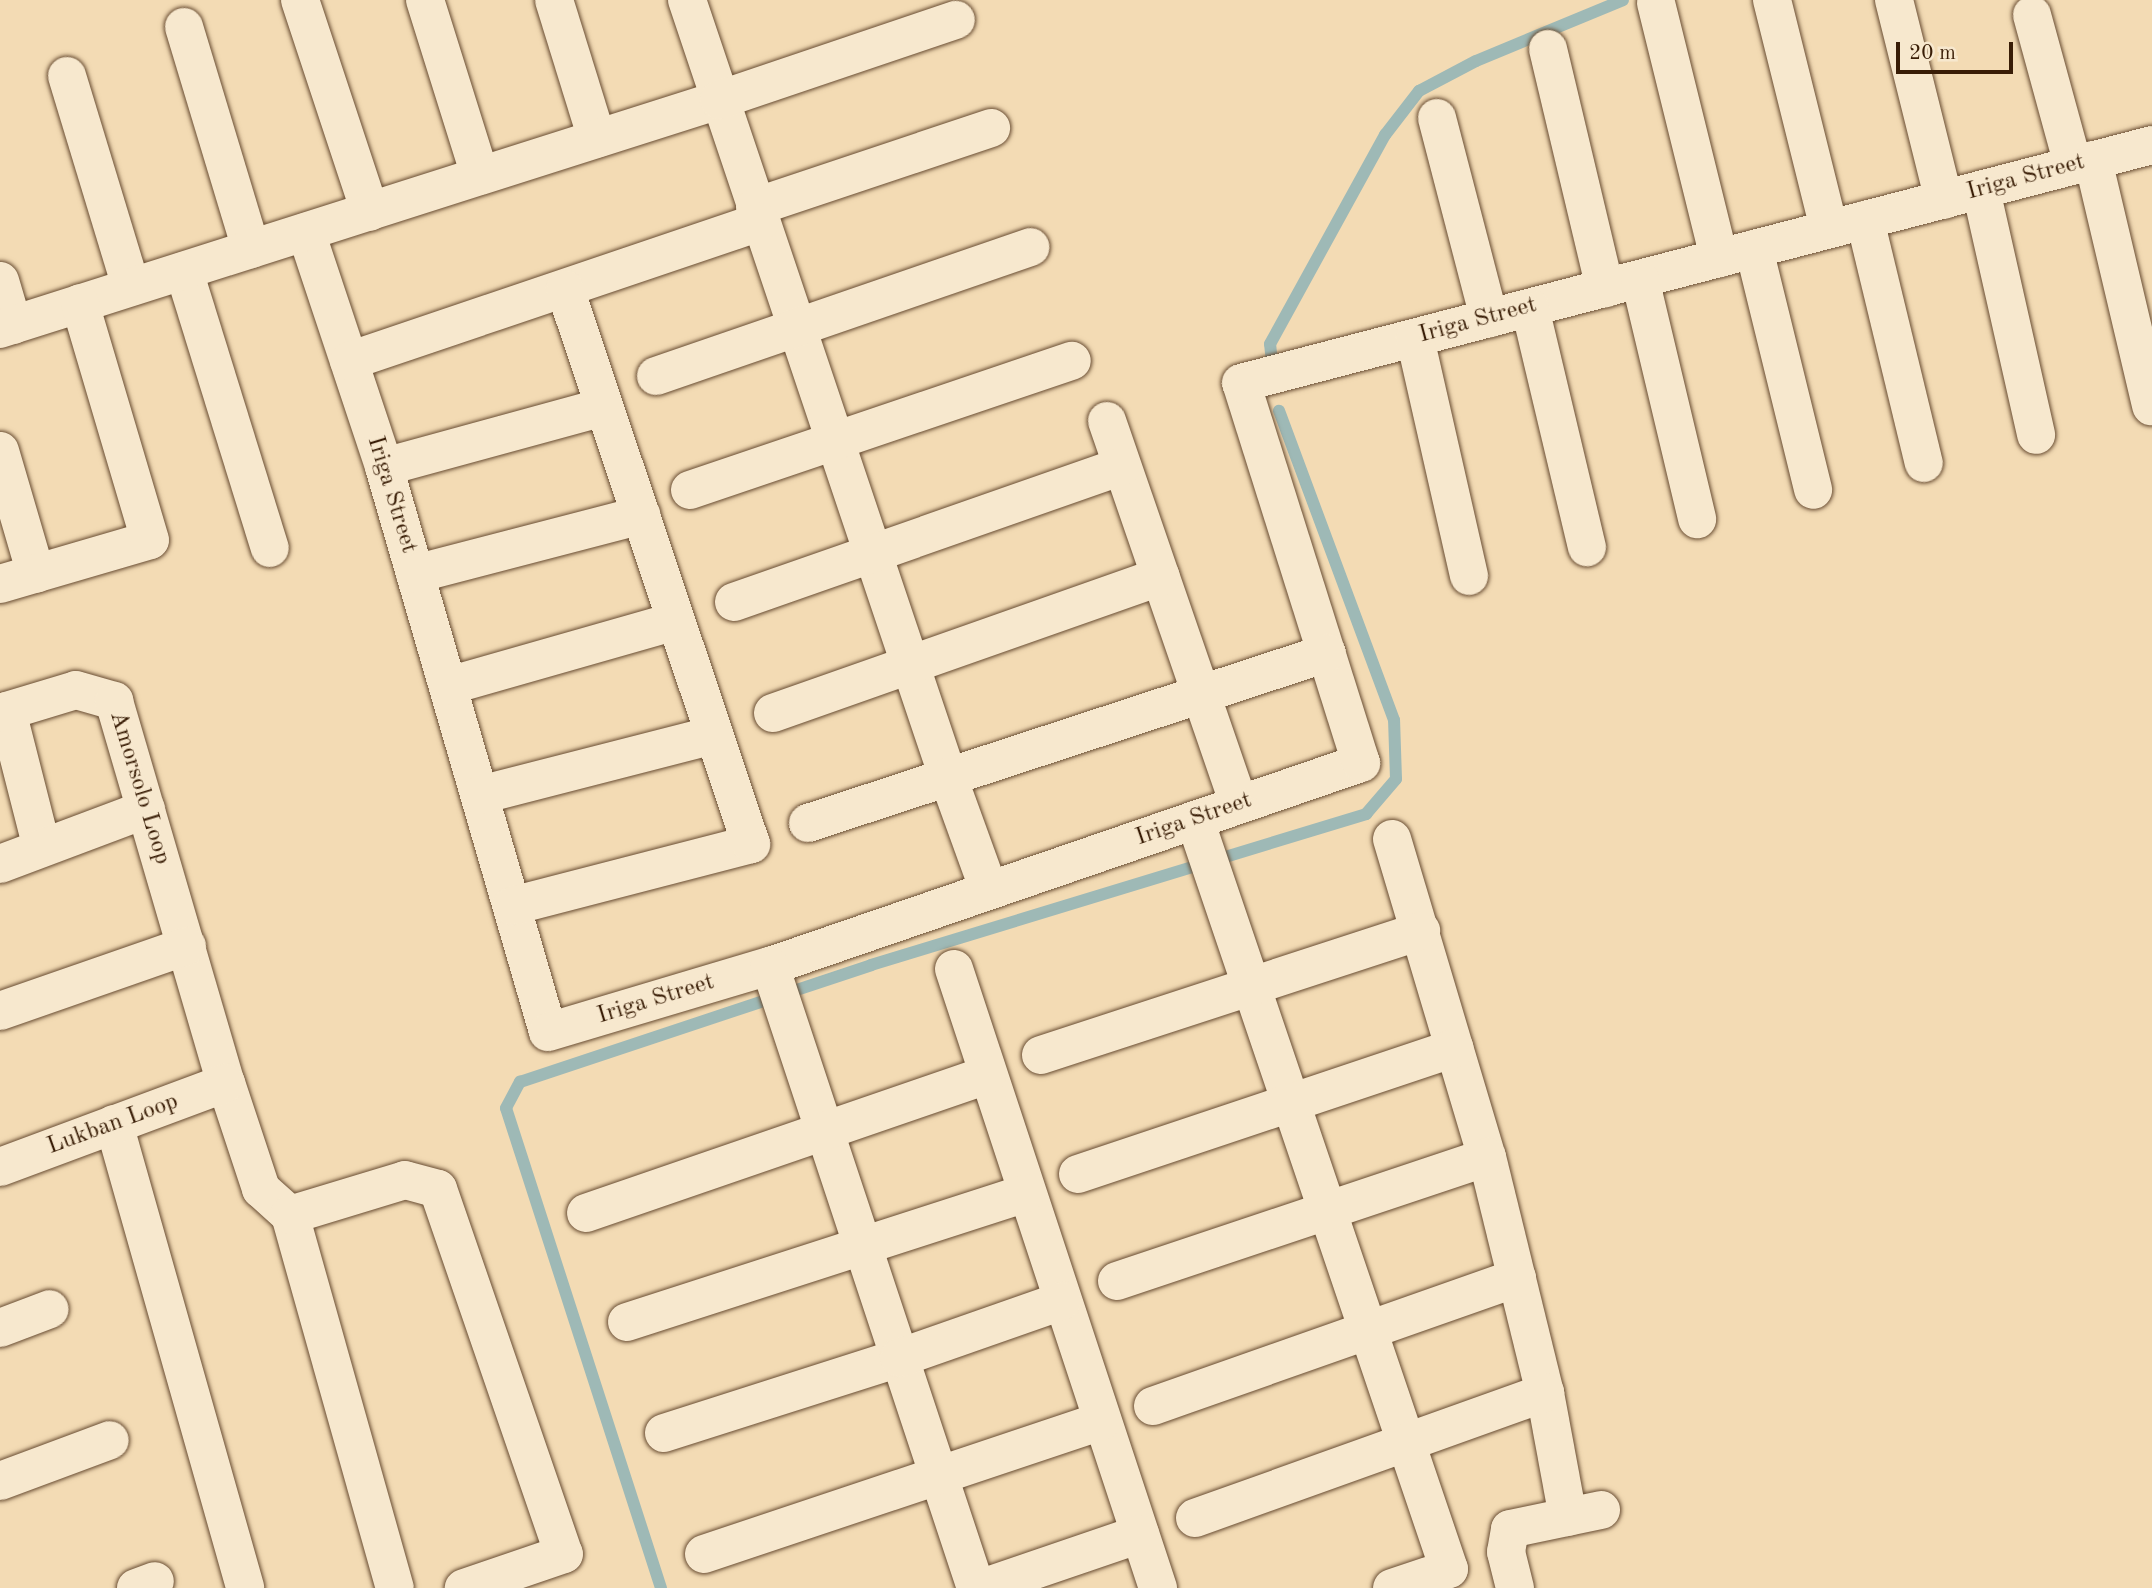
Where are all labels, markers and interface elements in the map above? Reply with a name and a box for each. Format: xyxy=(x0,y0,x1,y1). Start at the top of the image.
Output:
scale bar xyxy=(1900,28,2017,72)
text: 20 m xyxy=(1909,43,1956,64)
street label: Iriga Street xyxy=(1964,148,2088,208)
street label: Iriga Street xyxy=(1416,291,1540,351)
street label: Iriga Street xyxy=(360,433,422,557)
street label: Amorsolo Loop xyxy=(102,708,176,868)
street label: Iriga Street xyxy=(1132,787,1256,853)
street label: Iriga Street xyxy=(594,969,718,1031)
street label: Lukban Loop xyxy=(43,1088,183,1162)

